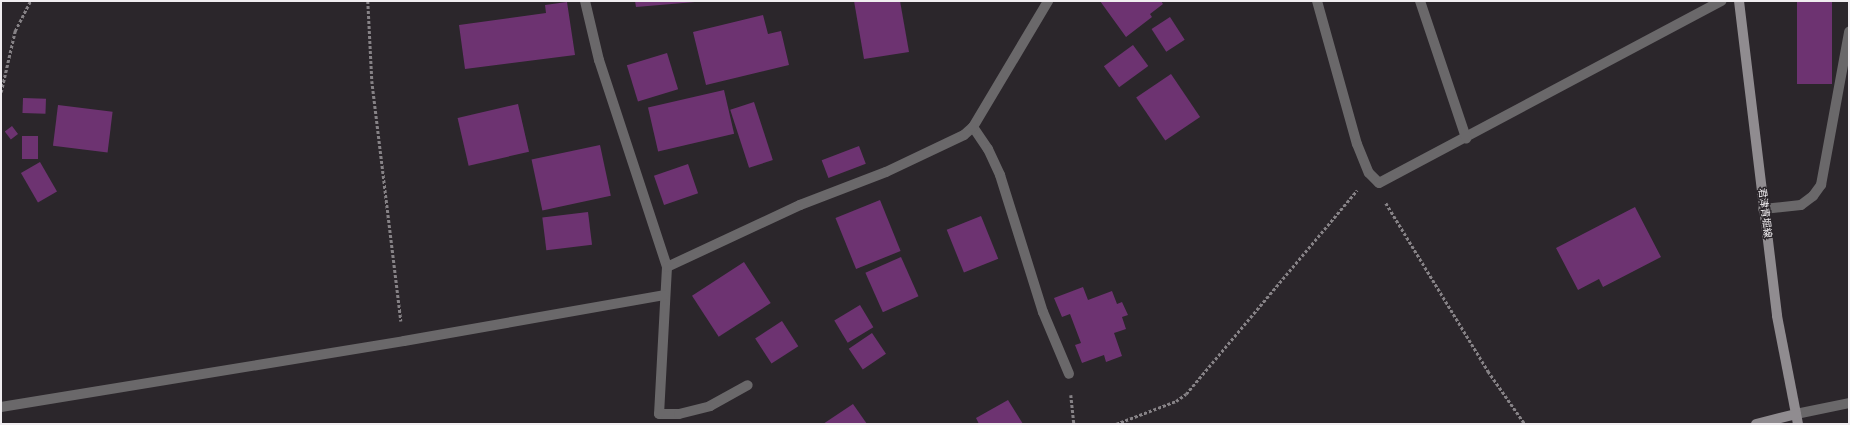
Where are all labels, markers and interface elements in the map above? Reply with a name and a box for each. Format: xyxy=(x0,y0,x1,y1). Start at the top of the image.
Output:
street label: 君津青堀線 xyxy=(1755,187,1773,239)

